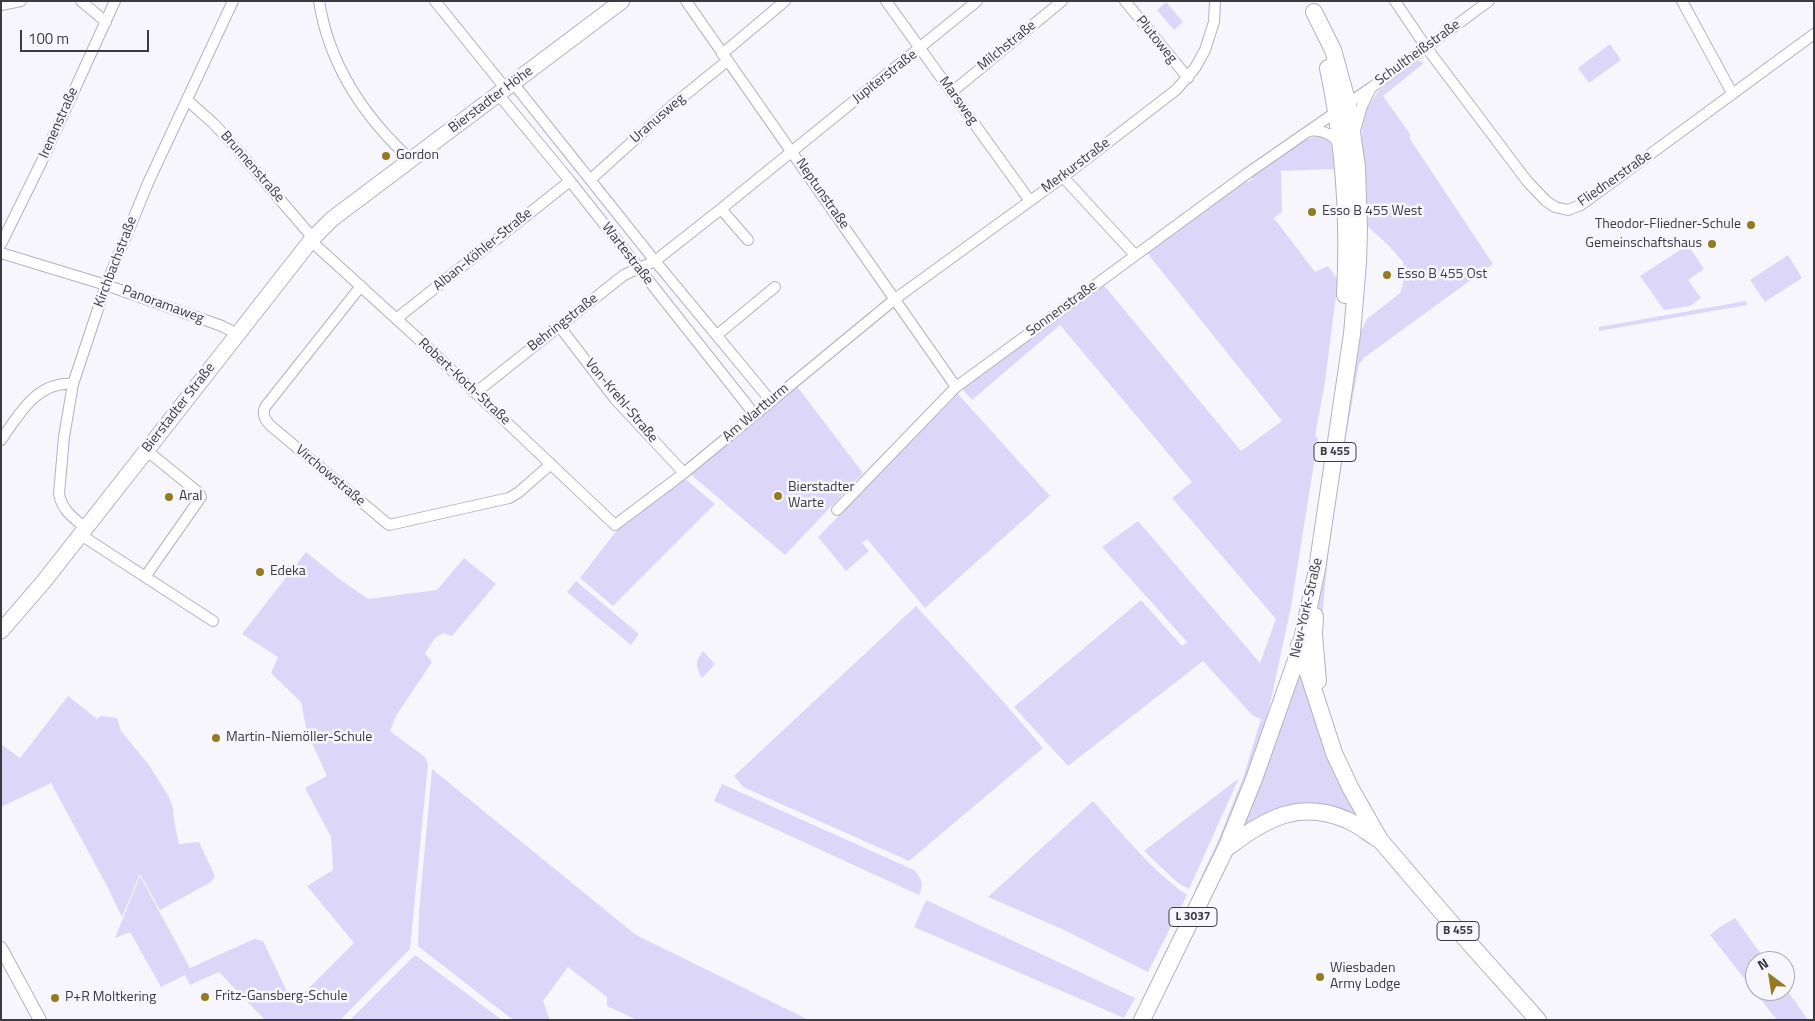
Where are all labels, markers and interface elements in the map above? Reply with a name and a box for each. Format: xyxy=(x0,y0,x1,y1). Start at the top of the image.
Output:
street label: Plutoweg xyxy=(1132,13,1180,67)
street label: Milchstraße xyxy=(974,17,1040,75)
street label: Schultheißstraße xyxy=(1372,17,1464,89)
scale bar xyxy=(22,20,151,52)
text: 100 m xyxy=(28,27,69,50)
street label: Jupiterstraße xyxy=(849,47,921,107)
street label: Bierstadter Höhe xyxy=(446,63,536,137)
street label: Marsweg xyxy=(935,74,981,128)
street label: Irenenstraße xyxy=(36,85,82,161)
street label: Uranusweg xyxy=(627,91,689,147)
street label: Brunnenstraße xyxy=(216,128,288,206)
street label: Merkurstraße xyxy=(1039,135,1113,197)
street label: Fliednerstraße xyxy=(1575,147,1655,211)
place label: Gordon xyxy=(396,148,439,164)
marker: Gordon xyxy=(380,150,392,162)
street label: Neptunstraße xyxy=(792,156,852,232)
place label: Esso B 455 West xyxy=(1322,204,1422,220)
street label: Alban-Köhler-Straße xyxy=(430,205,536,295)
marker: Esso B 455 West xyxy=(1306,206,1318,218)
street label: Kirchbachstraße xyxy=(91,214,141,310)
place label: Theodor-Fliedner-Schule xyxy=(1595,217,1741,233)
marker: Theodor-Fliedner-Schule xyxy=(1745,219,1757,231)
street label: Wartestraße xyxy=(597,220,657,288)
place label: Gemeinschaftshaus xyxy=(1585,236,1702,252)
marker: Gemeinschaftshaus xyxy=(1706,238,1718,250)
place label: Esso B 455 Ost xyxy=(1397,267,1487,283)
marker: Esso B 455 Ost xyxy=(1381,269,1393,281)
street label: Sonnenstraße xyxy=(1023,278,1101,340)
street label: Panoramaweg xyxy=(120,282,206,328)
street label: Behringstraße xyxy=(525,290,601,356)
street label: Robert-Koch-Straße xyxy=(414,335,514,429)
street label: Von-Krehl-Straße xyxy=(581,356,661,446)
street label: Bierstadter Straße xyxy=(139,360,219,456)
street label: Am Wartturm xyxy=(720,381,792,445)
street label: Virchowstraße xyxy=(292,442,368,510)
road number: B 455 xyxy=(1314,442,1356,462)
place label: Bierstadter Warte xyxy=(788,480,854,512)
place label: Aral xyxy=(179,489,202,505)
marker: Bierstadter Warte xyxy=(772,490,784,502)
marker: Aral xyxy=(163,491,175,503)
street label: New-York-Straße xyxy=(1287,556,1327,660)
place label: Edeka xyxy=(270,564,306,580)
marker: Edeka xyxy=(254,566,266,578)
place label: Martin-Niemöller-Schule xyxy=(226,730,372,746)
marker: Martin-Niemöller-Schule xyxy=(210,732,222,744)
road number: L 3037 xyxy=(1169,908,1217,926)
road number: B 455 xyxy=(1437,921,1479,940)
north arrow xyxy=(1745,951,1795,1001)
text: N xyxy=(1753,952,1772,975)
place label: Wiesbaden Army Lodge xyxy=(1330,961,1400,994)
marker: Wiesbaden Army Lodge xyxy=(1314,971,1326,983)
place label: Fritz-Gansberg-Schule xyxy=(215,989,348,1005)
place label: P+R Moltkering xyxy=(65,990,156,1006)
marker: Fritz-Gansberg-Schule xyxy=(199,991,211,1003)
marker: P+R Moltkering xyxy=(49,992,61,1004)

